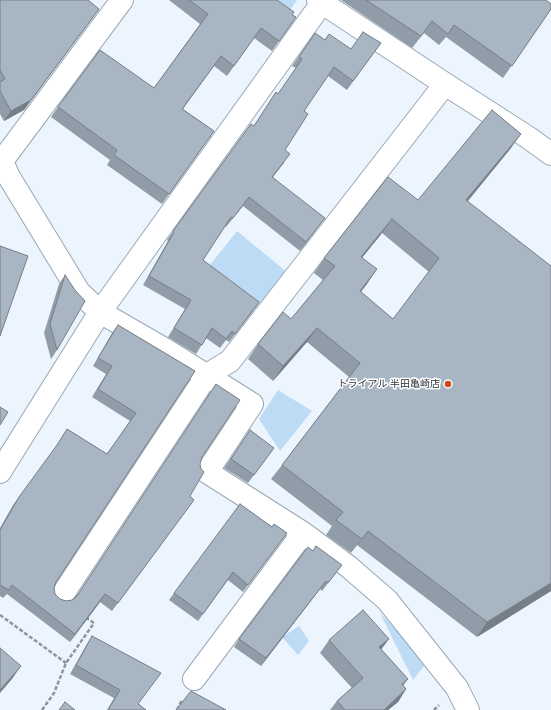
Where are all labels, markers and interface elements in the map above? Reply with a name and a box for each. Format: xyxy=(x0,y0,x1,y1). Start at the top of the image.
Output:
place label: トライアル 半田亀崎店 xyxy=(338,378,440,390)
marker: トライアル 半田亀崎店 xyxy=(443,379,453,389)

